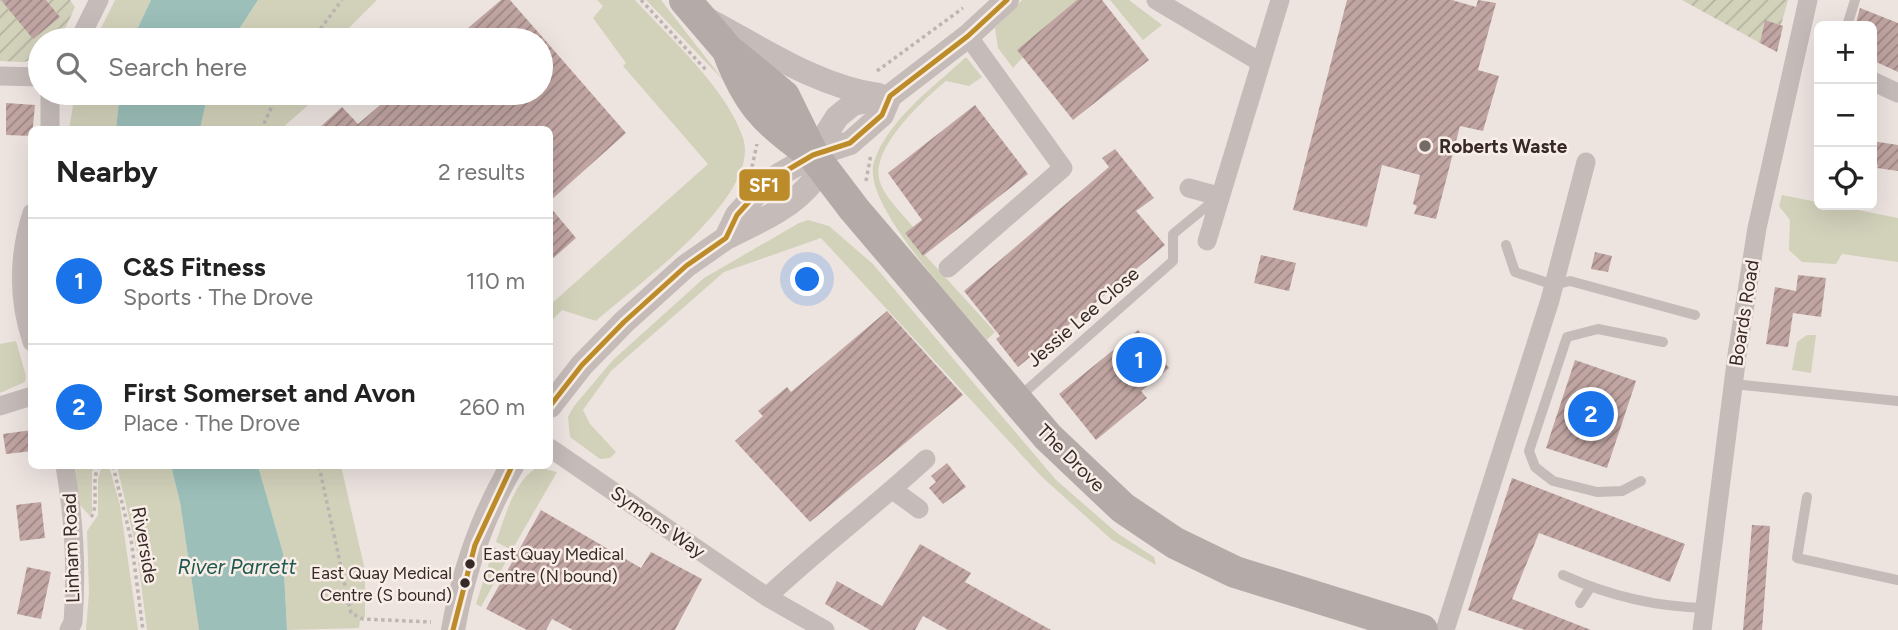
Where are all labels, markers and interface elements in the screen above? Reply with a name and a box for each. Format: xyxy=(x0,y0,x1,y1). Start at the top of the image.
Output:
map controls xyxy=(1814,21,1877,210)
button: + xyxy=(1814,21,1877,84)
search box xyxy=(28,28,553,105)
icon: search xyxy=(52,48,90,86)
text: Search here xyxy=(108,51,247,83)
button: − xyxy=(1814,84,1877,147)
place label: Roberts Waste xyxy=(1439,135,1568,158)
marker: Roberts Waste xyxy=(1417,138,1433,154)
button: locate xyxy=(1814,147,1877,210)
text: Nearby xyxy=(56,153,158,190)
text: 2 results xyxy=(438,158,525,186)
line badge: SF1 xyxy=(738,168,791,202)
text: SF1 xyxy=(749,174,779,197)
text: C&S Fitness xyxy=(123,251,266,283)
street label: Boards Road xyxy=(1724,258,1764,368)
your location xyxy=(790,262,824,296)
street label: Jessie Lee Close xyxy=(1022,262,1144,372)
text: 1 xyxy=(74,267,84,295)
text: 110 m xyxy=(466,267,525,295)
text: Sports · The Drove xyxy=(123,283,313,311)
pin: 1 xyxy=(1116,334,1162,386)
text: First Somerset and Avon xyxy=(123,377,415,409)
pin: 2 xyxy=(1568,388,1614,440)
text: 2 xyxy=(72,393,86,421)
text: 260 m xyxy=(459,393,525,421)
text: Place · The Drove xyxy=(123,409,300,437)
street label: The Drove xyxy=(1032,419,1110,497)
street label: Symons Way xyxy=(606,481,710,563)
street label: Linham Road xyxy=(58,493,84,603)
street label: Riverside xyxy=(127,505,163,585)
place label: East Quay Medical Centre (N bound) xyxy=(483,544,624,586)
water label: River Parrett xyxy=(178,554,297,579)
marker: East Quay Medical Centre (N bound) xyxy=(463,557,477,571)
place label: East Quay Medical Centre (S bound) xyxy=(311,563,452,605)
marker: East Quay Medical Centre (S bound) xyxy=(458,576,472,590)

